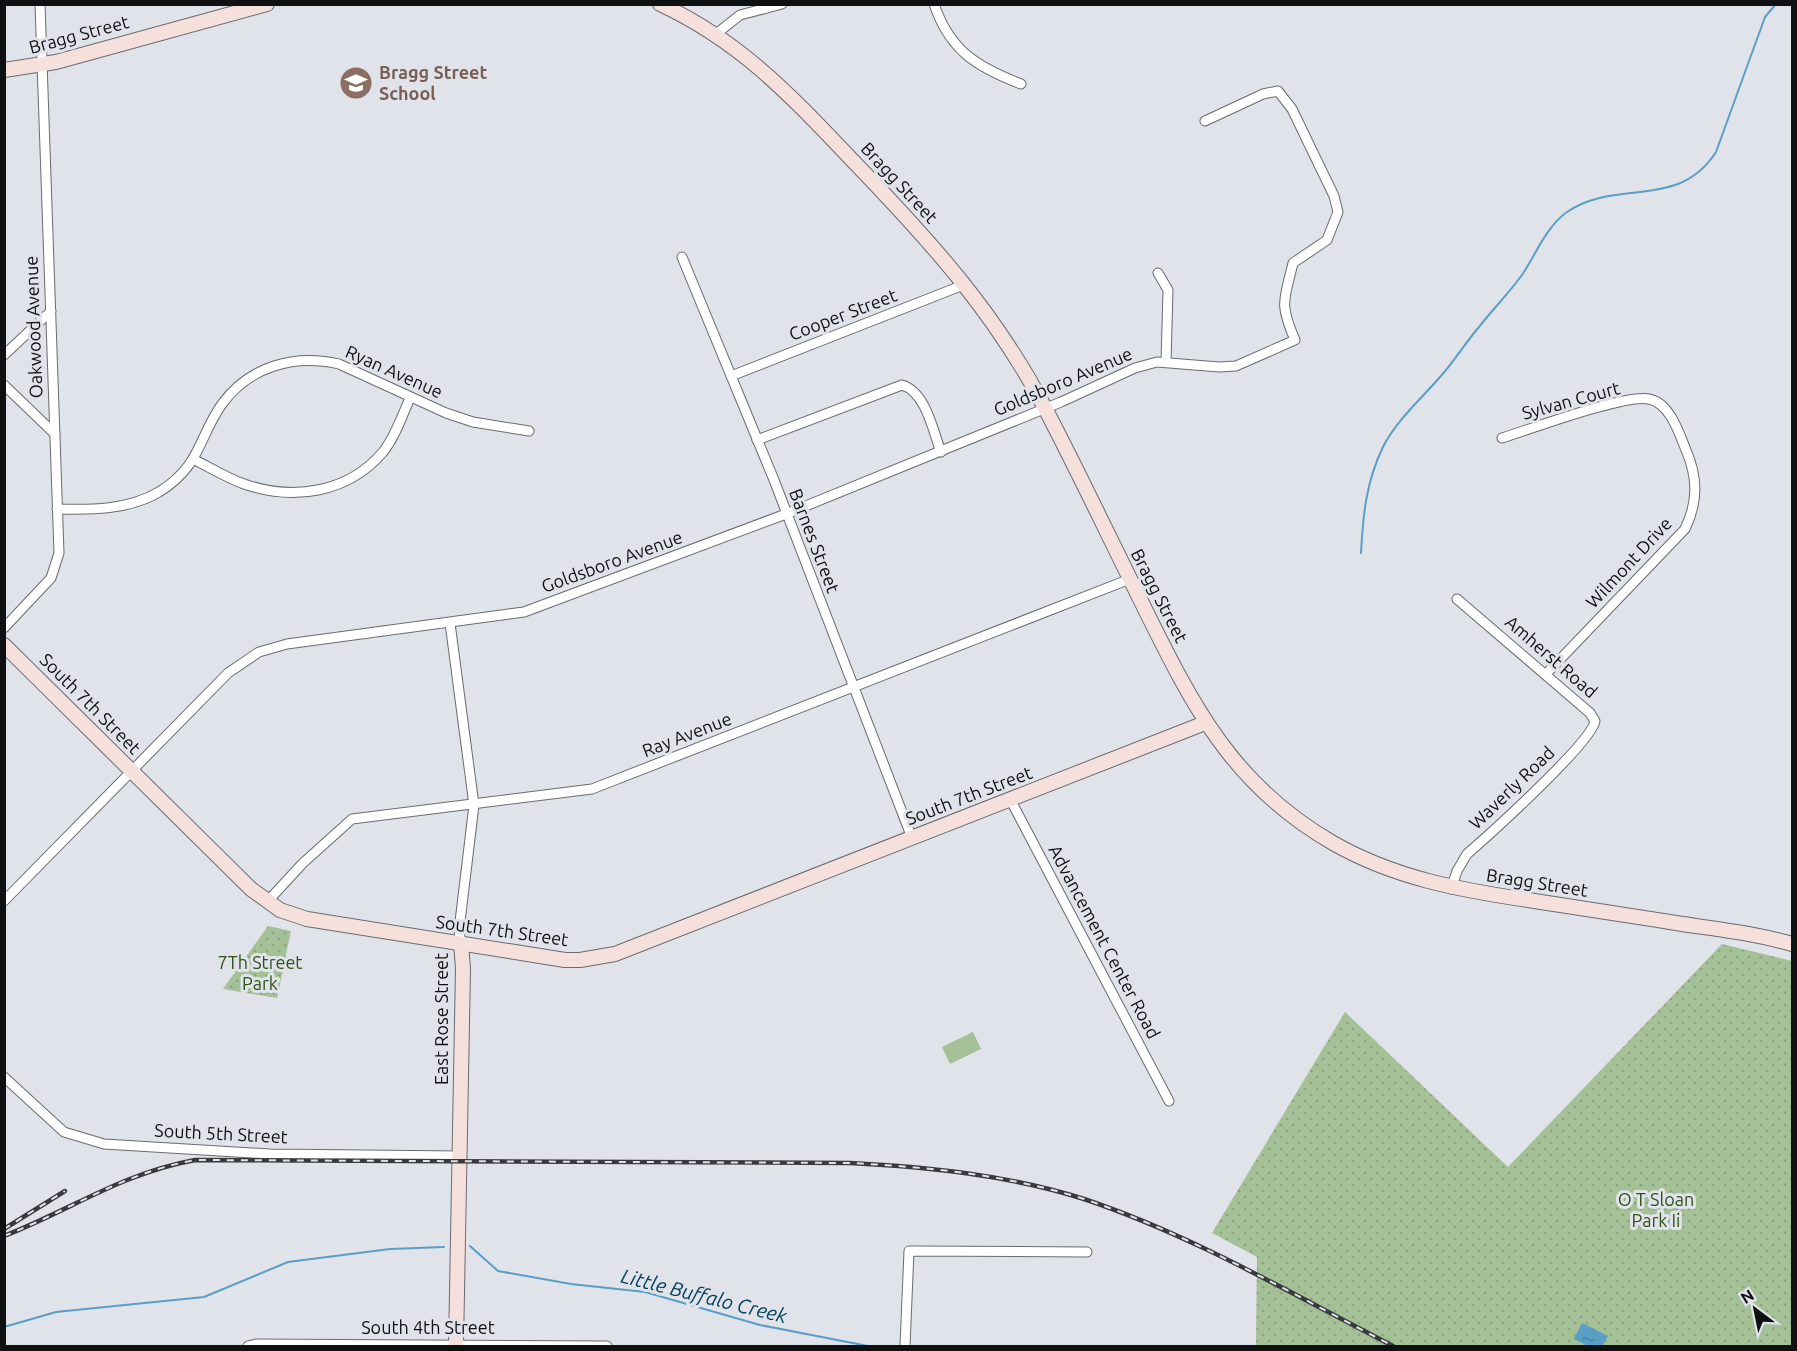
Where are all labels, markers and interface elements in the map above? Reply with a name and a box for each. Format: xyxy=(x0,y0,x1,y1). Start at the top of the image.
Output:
street label: Bragg Street xyxy=(27,11,131,57)
place label: Bragg Street School xyxy=(379,62,487,103)
school or university icon: Bragg Street School xyxy=(338,65,374,101)
street label: Bragg Street xyxy=(857,138,942,227)
street label: Oakwood Avenue xyxy=(21,255,45,399)
street label: Cooper Street xyxy=(786,284,899,344)
street label: Ryan Avenue xyxy=(343,341,446,401)
street label: Goldsboro Avenue xyxy=(990,343,1135,419)
street label: Sylvan Court xyxy=(1520,377,1622,423)
street label: Barnes Street xyxy=(786,486,844,596)
street label: Wilmont Drive xyxy=(1581,513,1675,612)
street label: Goldsboro Avenue xyxy=(538,526,685,596)
street label: Bragg Street xyxy=(1128,545,1192,646)
street label: Amherst Road xyxy=(1502,611,1602,701)
street label: South 7th Street xyxy=(36,649,145,758)
street label: Ray Avenue xyxy=(639,708,734,760)
street label: Waverly Road xyxy=(1465,742,1558,833)
street label: South 7th Street xyxy=(903,762,1035,828)
street label: Advancement Center Road xyxy=(1045,841,1164,1042)
street label: Bragg Street xyxy=(1485,864,1589,900)
street label: South 7th Street xyxy=(435,911,570,949)
park label: 7Th Street Park xyxy=(218,952,302,993)
street label: East Rose Street xyxy=(431,953,451,1085)
street label: South 5th Street xyxy=(154,1120,288,1146)
park label: O T Sloan Park Ii xyxy=(1618,1189,1694,1230)
water label: Little Buffalo Creek xyxy=(619,1264,790,1327)
north arrow xyxy=(1725,1279,1785,1339)
text: N xyxy=(1737,1285,1757,1307)
street label: South 4th Street xyxy=(361,1317,495,1337)

